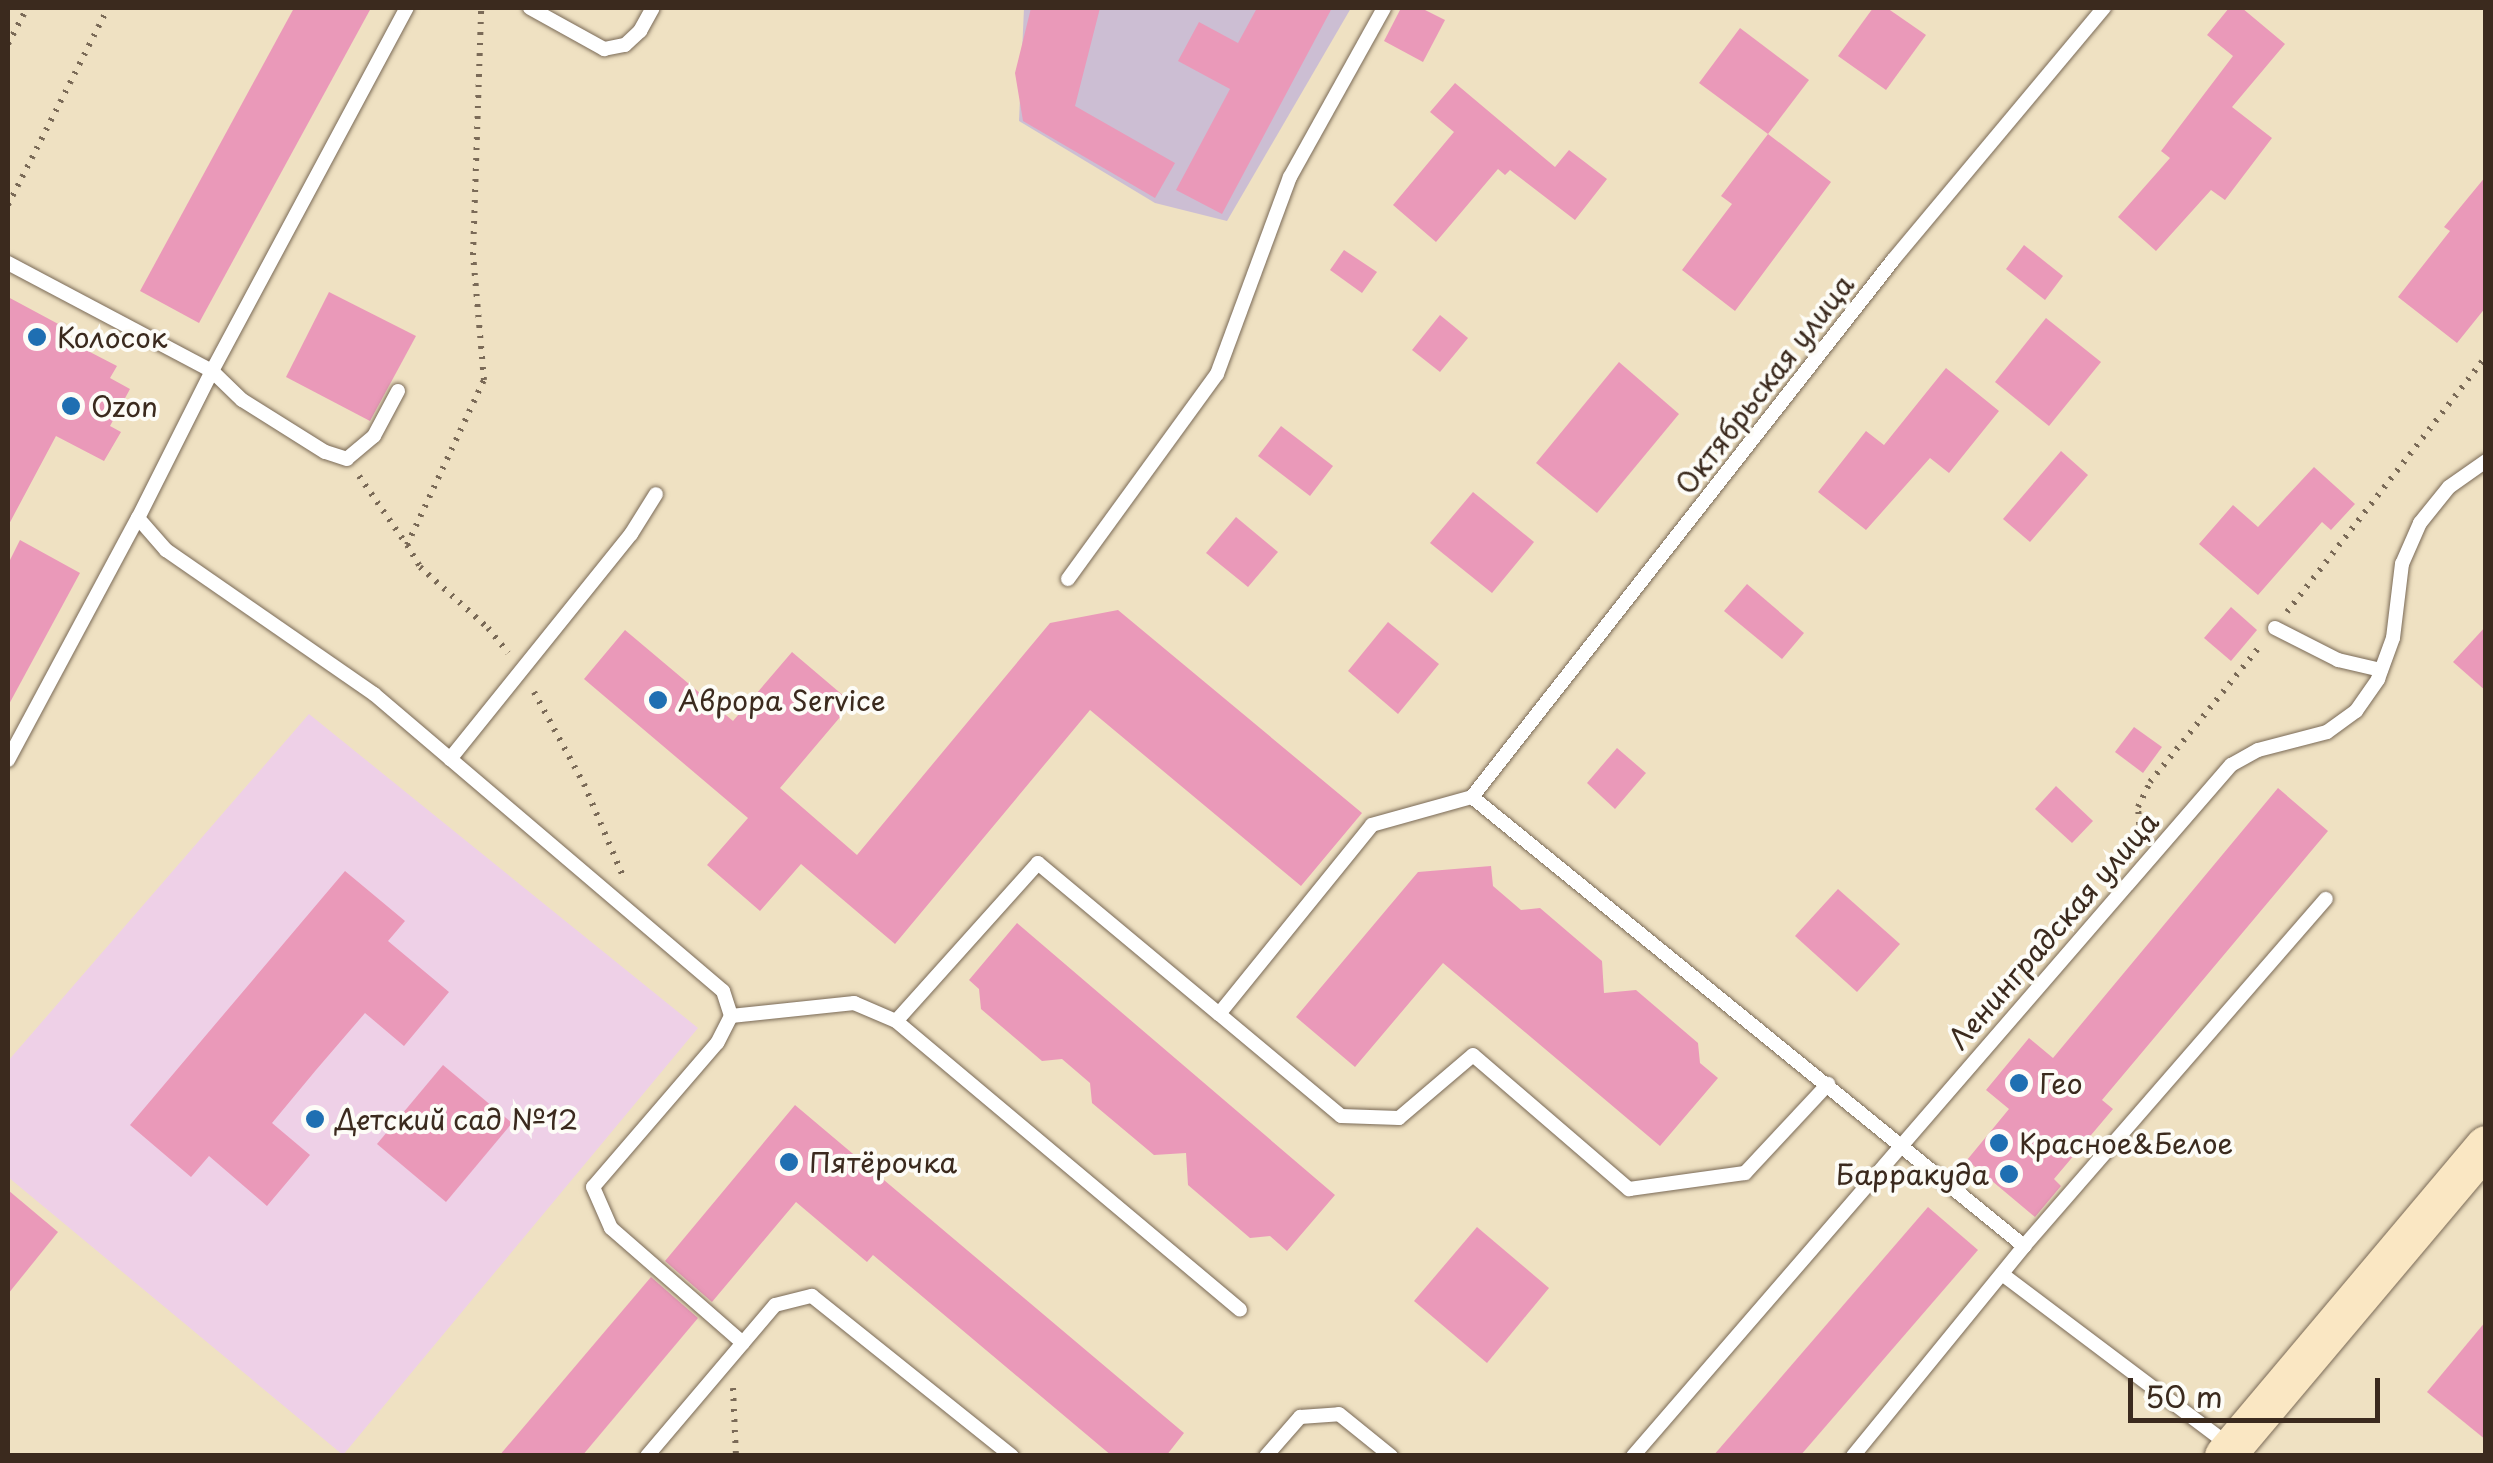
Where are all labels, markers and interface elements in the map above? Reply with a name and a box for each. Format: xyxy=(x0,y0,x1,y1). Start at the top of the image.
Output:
street label: Октябрьская улица xyxy=(1667,267,1861,501)
place label: Колосок xyxy=(57,320,167,354)
marker: Колосок xyxy=(26,326,48,348)
place label: Ozon xyxy=(91,389,158,423)
marker: Ozon xyxy=(60,395,82,417)
place label: Аврора Service xyxy=(678,683,885,717)
marker: Аврора Service xyxy=(647,689,669,711)
street label: Ленинградская улица xyxy=(1940,804,2166,1056)
place label: Гео xyxy=(2039,1066,2083,1100)
marker: Гео xyxy=(2008,1072,2030,1094)
place label: Детский сад №12 xyxy=(335,1102,580,1136)
marker: Детский сад №12 xyxy=(304,1108,326,1130)
place label: Красное&Белое xyxy=(2019,1126,2233,1160)
marker: Красное&Белое xyxy=(1988,1132,2010,1154)
place label: Пятёрочка xyxy=(809,1145,957,1179)
marker: Пятёрочка xyxy=(778,1151,800,1173)
place label: Барракуда xyxy=(1836,1157,1989,1191)
marker: Барракуда xyxy=(1998,1163,2020,1185)
scale bar xyxy=(2133,1358,2386,1420)
text: 50 m xyxy=(2145,1373,2223,1418)

